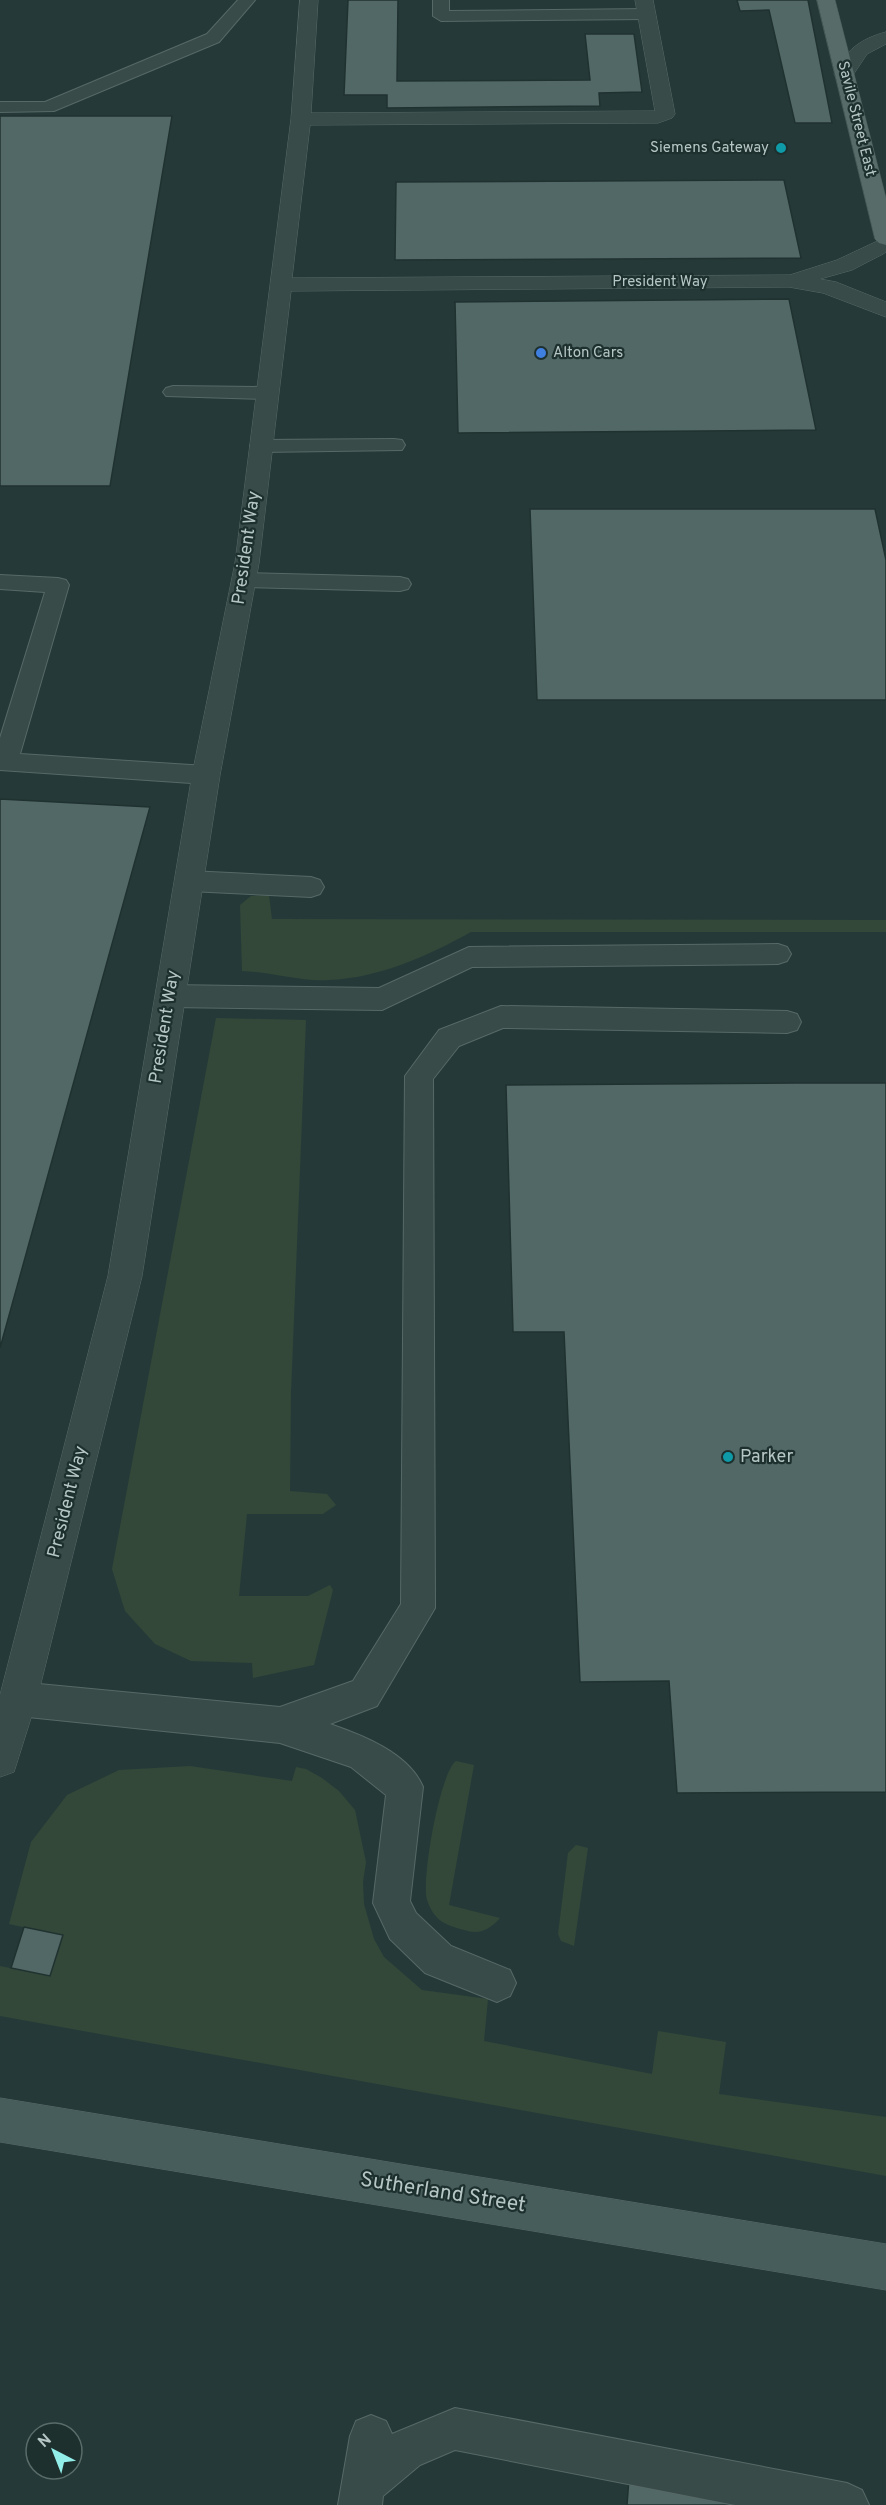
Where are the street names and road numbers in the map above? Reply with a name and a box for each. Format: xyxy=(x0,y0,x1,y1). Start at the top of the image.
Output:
street label: Savile Street East xyxy=(833,59,879,179)
street label: President Way xyxy=(612,273,708,292)
street label: President Way xyxy=(228,490,266,606)
street label: President Way xyxy=(145,969,185,1085)
street label: President Way xyxy=(43,1444,93,1560)
street label: Sutherland Street xyxy=(358,2167,528,2219)

